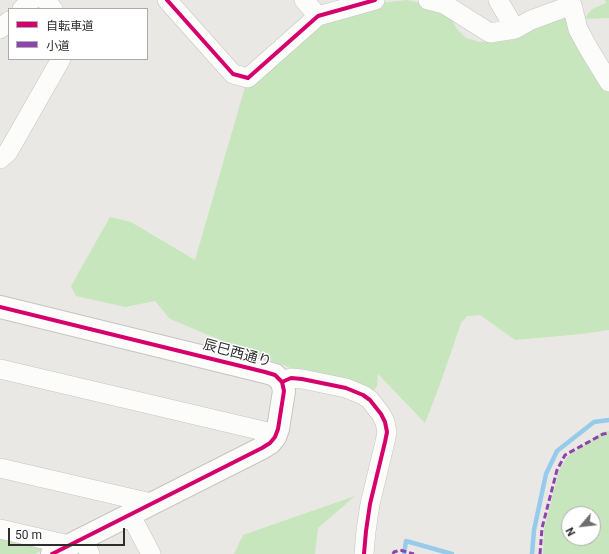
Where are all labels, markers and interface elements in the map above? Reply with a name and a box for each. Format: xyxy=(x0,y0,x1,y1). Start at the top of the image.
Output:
legend xyxy=(8,8,148,60)
text: 自転車道 xyxy=(46,19,94,33)
text: 小道 xyxy=(46,39,70,53)
street label: 辰巳西通り xyxy=(201,337,273,371)
north arrow xyxy=(561,506,601,546)
scale bar xyxy=(10,520,127,546)
text: N xyxy=(563,525,578,538)
text: 50 m xyxy=(15,528,42,542)

